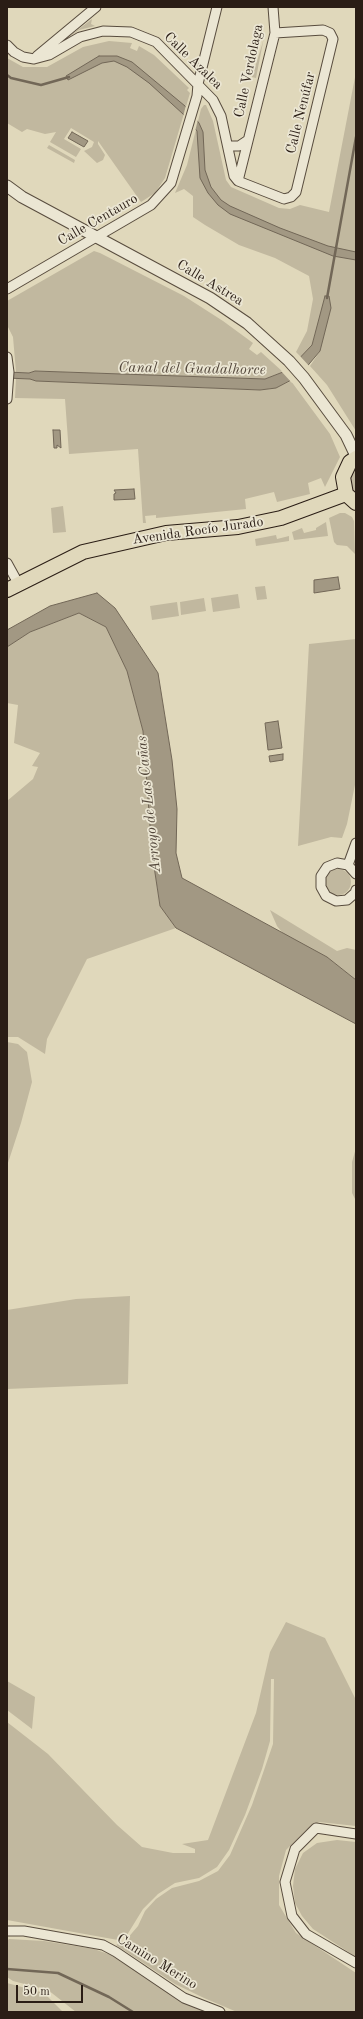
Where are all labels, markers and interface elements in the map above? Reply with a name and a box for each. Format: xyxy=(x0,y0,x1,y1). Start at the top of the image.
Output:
street label: Calle Verdolaga xyxy=(231,23,267,119)
street label: Calle Azalea xyxy=(160,29,226,93)
street label: Calle Nenúfar xyxy=(283,70,319,156)
street label: Calle Centauro xyxy=(55,190,141,250)
street label: Calle Astrea xyxy=(174,256,246,310)
water label: Canal del Guadalhorce xyxy=(118,359,266,379)
street label: Avenida Rocío Jurado xyxy=(131,513,265,549)
water label: Arroyo de Las Cañas xyxy=(133,735,165,873)
street label: Camino Merino xyxy=(114,1931,200,1993)
scale bar xyxy=(18,1977,85,2003)
text: 50 m xyxy=(23,1986,50,1998)

